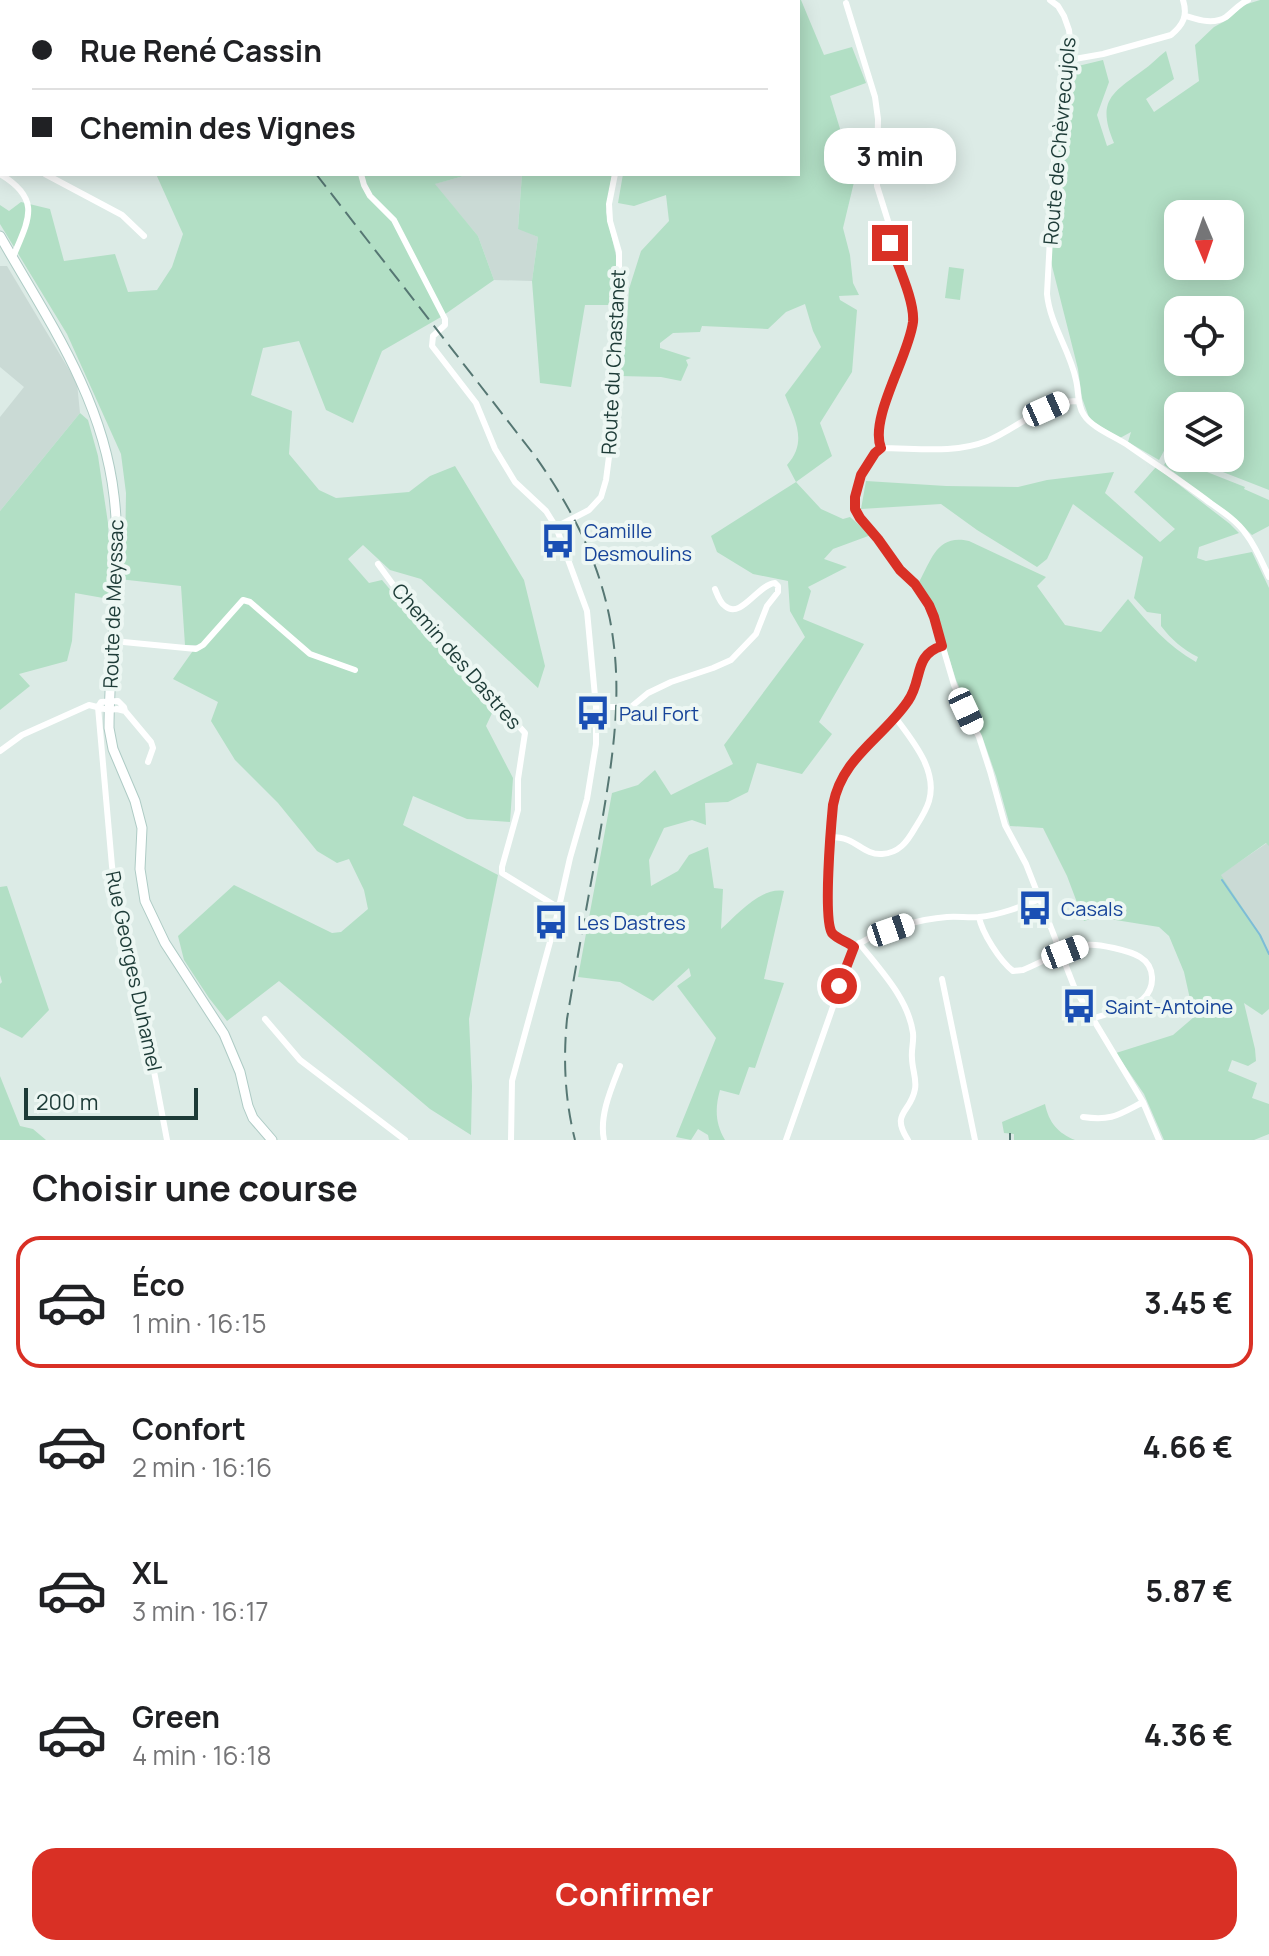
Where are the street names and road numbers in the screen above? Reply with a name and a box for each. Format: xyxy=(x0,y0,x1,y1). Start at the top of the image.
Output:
street label: Route de Chèvrecujols xyxy=(1036,36,1082,246)
street label: Route du Chastanet xyxy=(595,269,631,455)
street label: Route de Meyssac xyxy=(97,519,129,689)
street label: Chemin des Dastres xyxy=(386,577,528,735)
street label: Rue Georges Duhamel xyxy=(100,868,168,1074)

